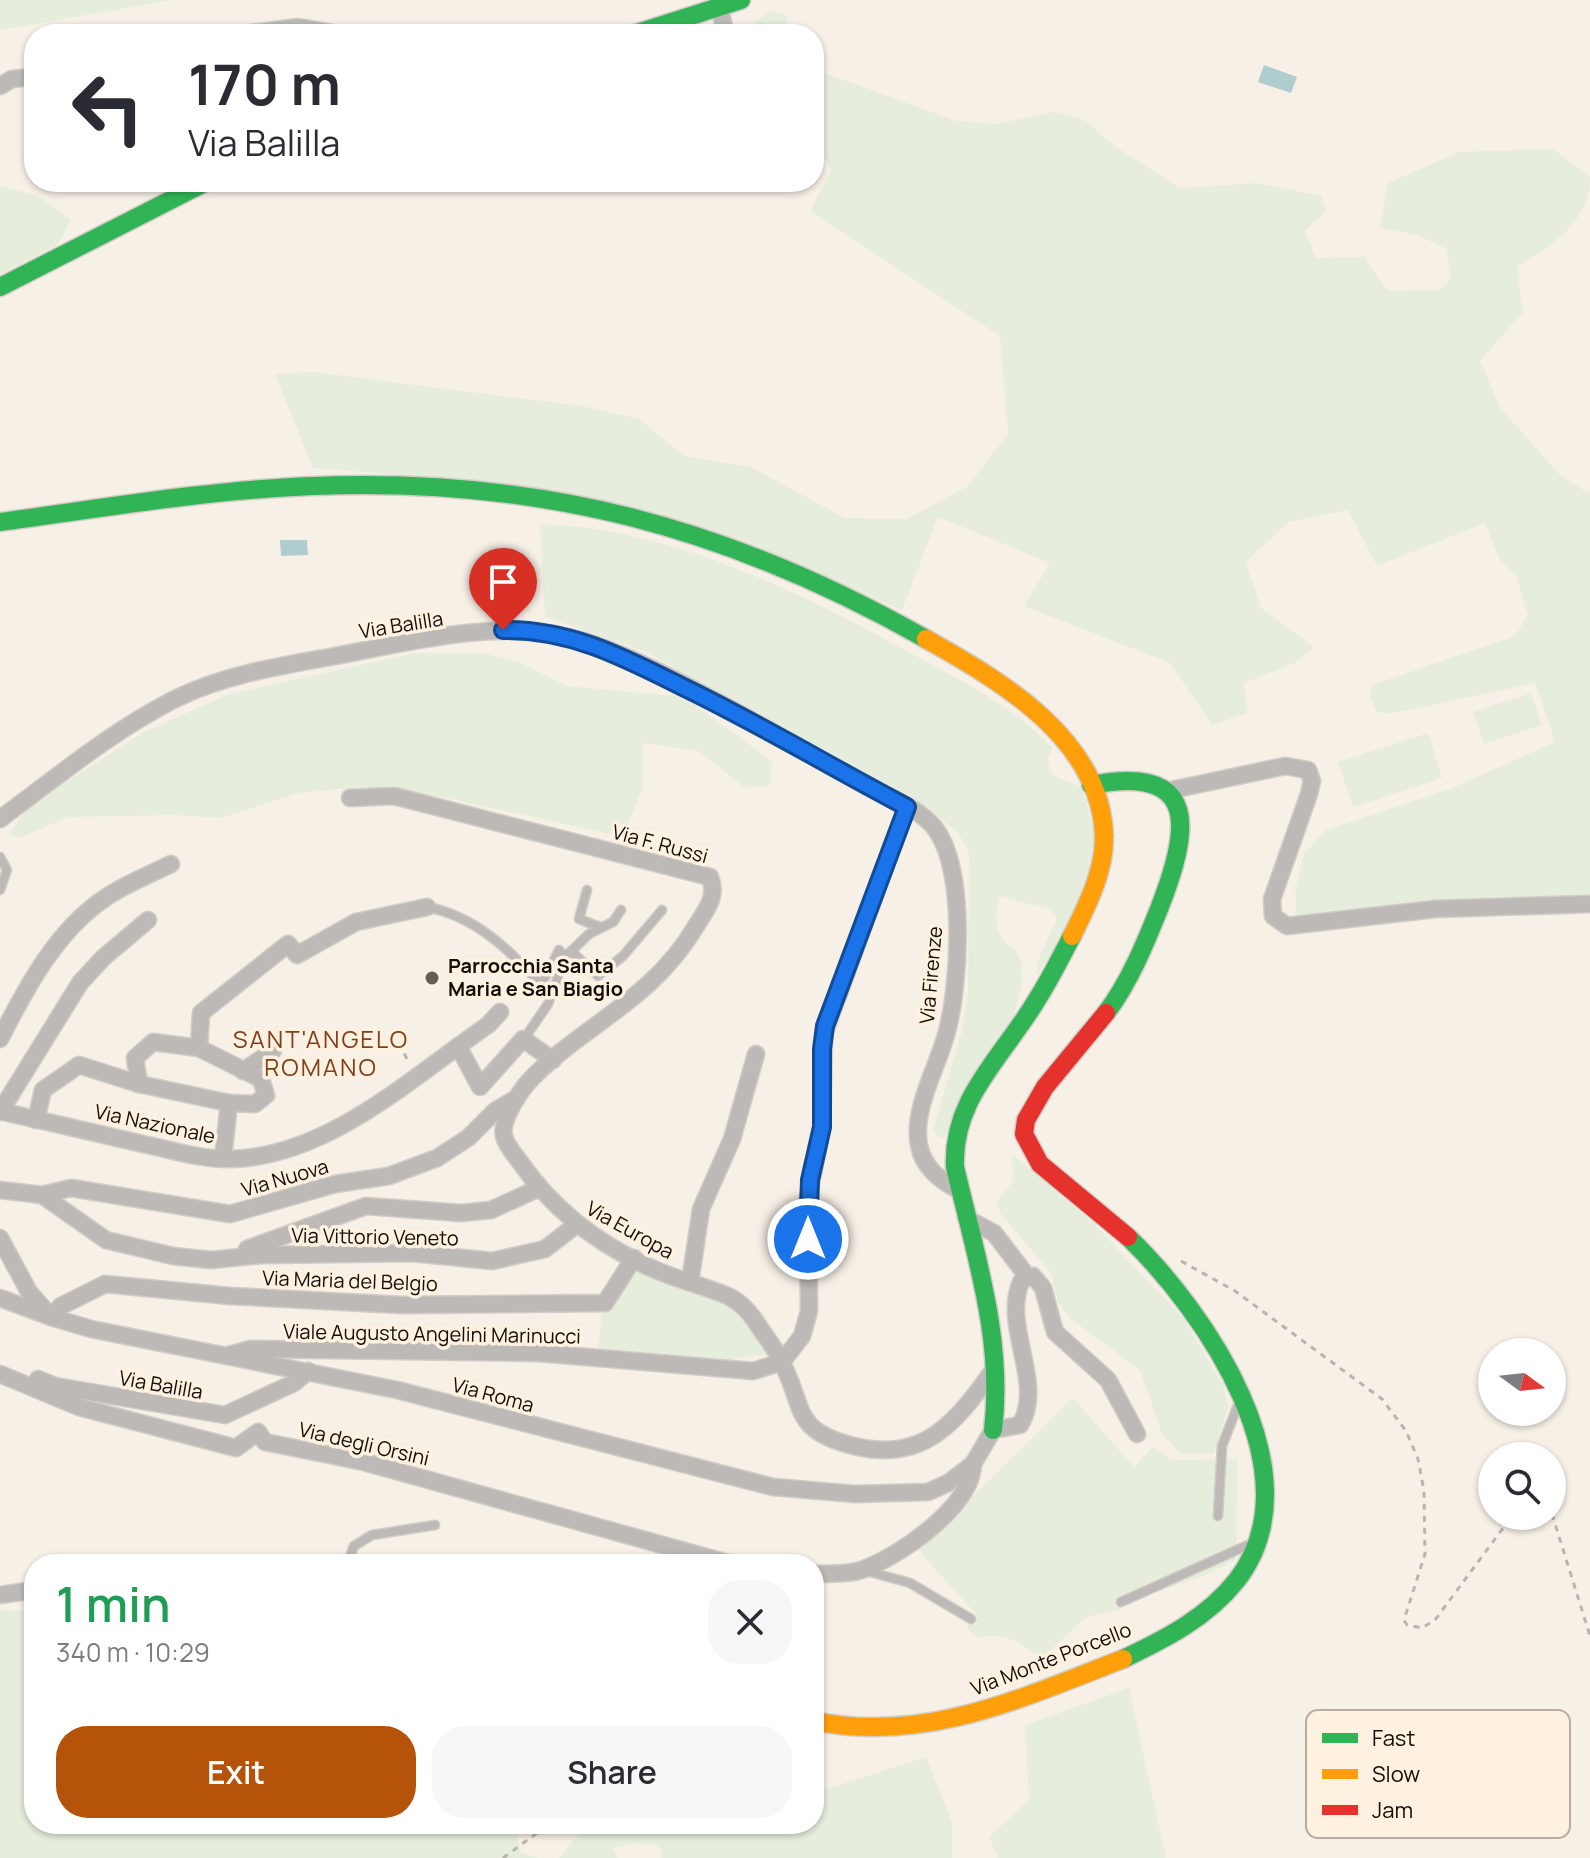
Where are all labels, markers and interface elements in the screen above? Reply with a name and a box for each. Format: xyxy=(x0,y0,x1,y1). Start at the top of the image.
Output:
text: 170 m xyxy=(188,45,341,122)
icon: left xyxy=(56,56,160,160)
text: Via Balilla xyxy=(188,118,340,167)
pin xyxy=(469,548,537,630)
icon: arrive xyxy=(481,560,525,604)
street label: Via Balilla xyxy=(357,605,445,644)
street label: Via F. Russi xyxy=(609,818,711,869)
street label: Via Firenze xyxy=(913,925,948,1025)
place label: Parrocchia Santa Maria e San Biagio xyxy=(448,952,623,1002)
marker: Parrocchia Santa Maria e San Biagio xyxy=(423,969,441,987)
district label: SANT'ANGELO ROMANO xyxy=(233,1022,409,1083)
street label: Via Nazionale xyxy=(92,1098,218,1149)
street label: Via Nuova xyxy=(238,1152,331,1203)
street label: Via Europa xyxy=(581,1194,679,1265)
position arrow xyxy=(766,1197,850,1281)
street label: Via Vittorio Veneto xyxy=(291,1222,459,1251)
street label: Via Maria del Belgio xyxy=(262,1264,438,1297)
street label: Viale Augusto Angelini Marinucci xyxy=(283,1317,581,1350)
north arrow xyxy=(1478,1338,1566,1426)
map controls xyxy=(1478,1338,1566,1530)
street label: Via Balilla xyxy=(117,1364,205,1405)
street label: Via Roma xyxy=(449,1371,537,1418)
street label: Via degli Orsini xyxy=(296,1415,432,1472)
button: search xyxy=(1478,1442,1566,1530)
text: 1 min xyxy=(56,1571,170,1636)
button: close xyxy=(708,1580,792,1664)
street label: Via Monte Porcello xyxy=(967,1615,1135,1702)
text: 340 m · 10:29 xyxy=(56,1634,210,1670)
legend xyxy=(1306,1710,1570,1838)
text: Fast xyxy=(1372,1723,1415,1753)
button: Exit xyxy=(56,1726,416,1818)
button: Share xyxy=(432,1726,792,1818)
text: Slow xyxy=(1372,1759,1420,1789)
text: Jam xyxy=(1372,1795,1413,1825)

